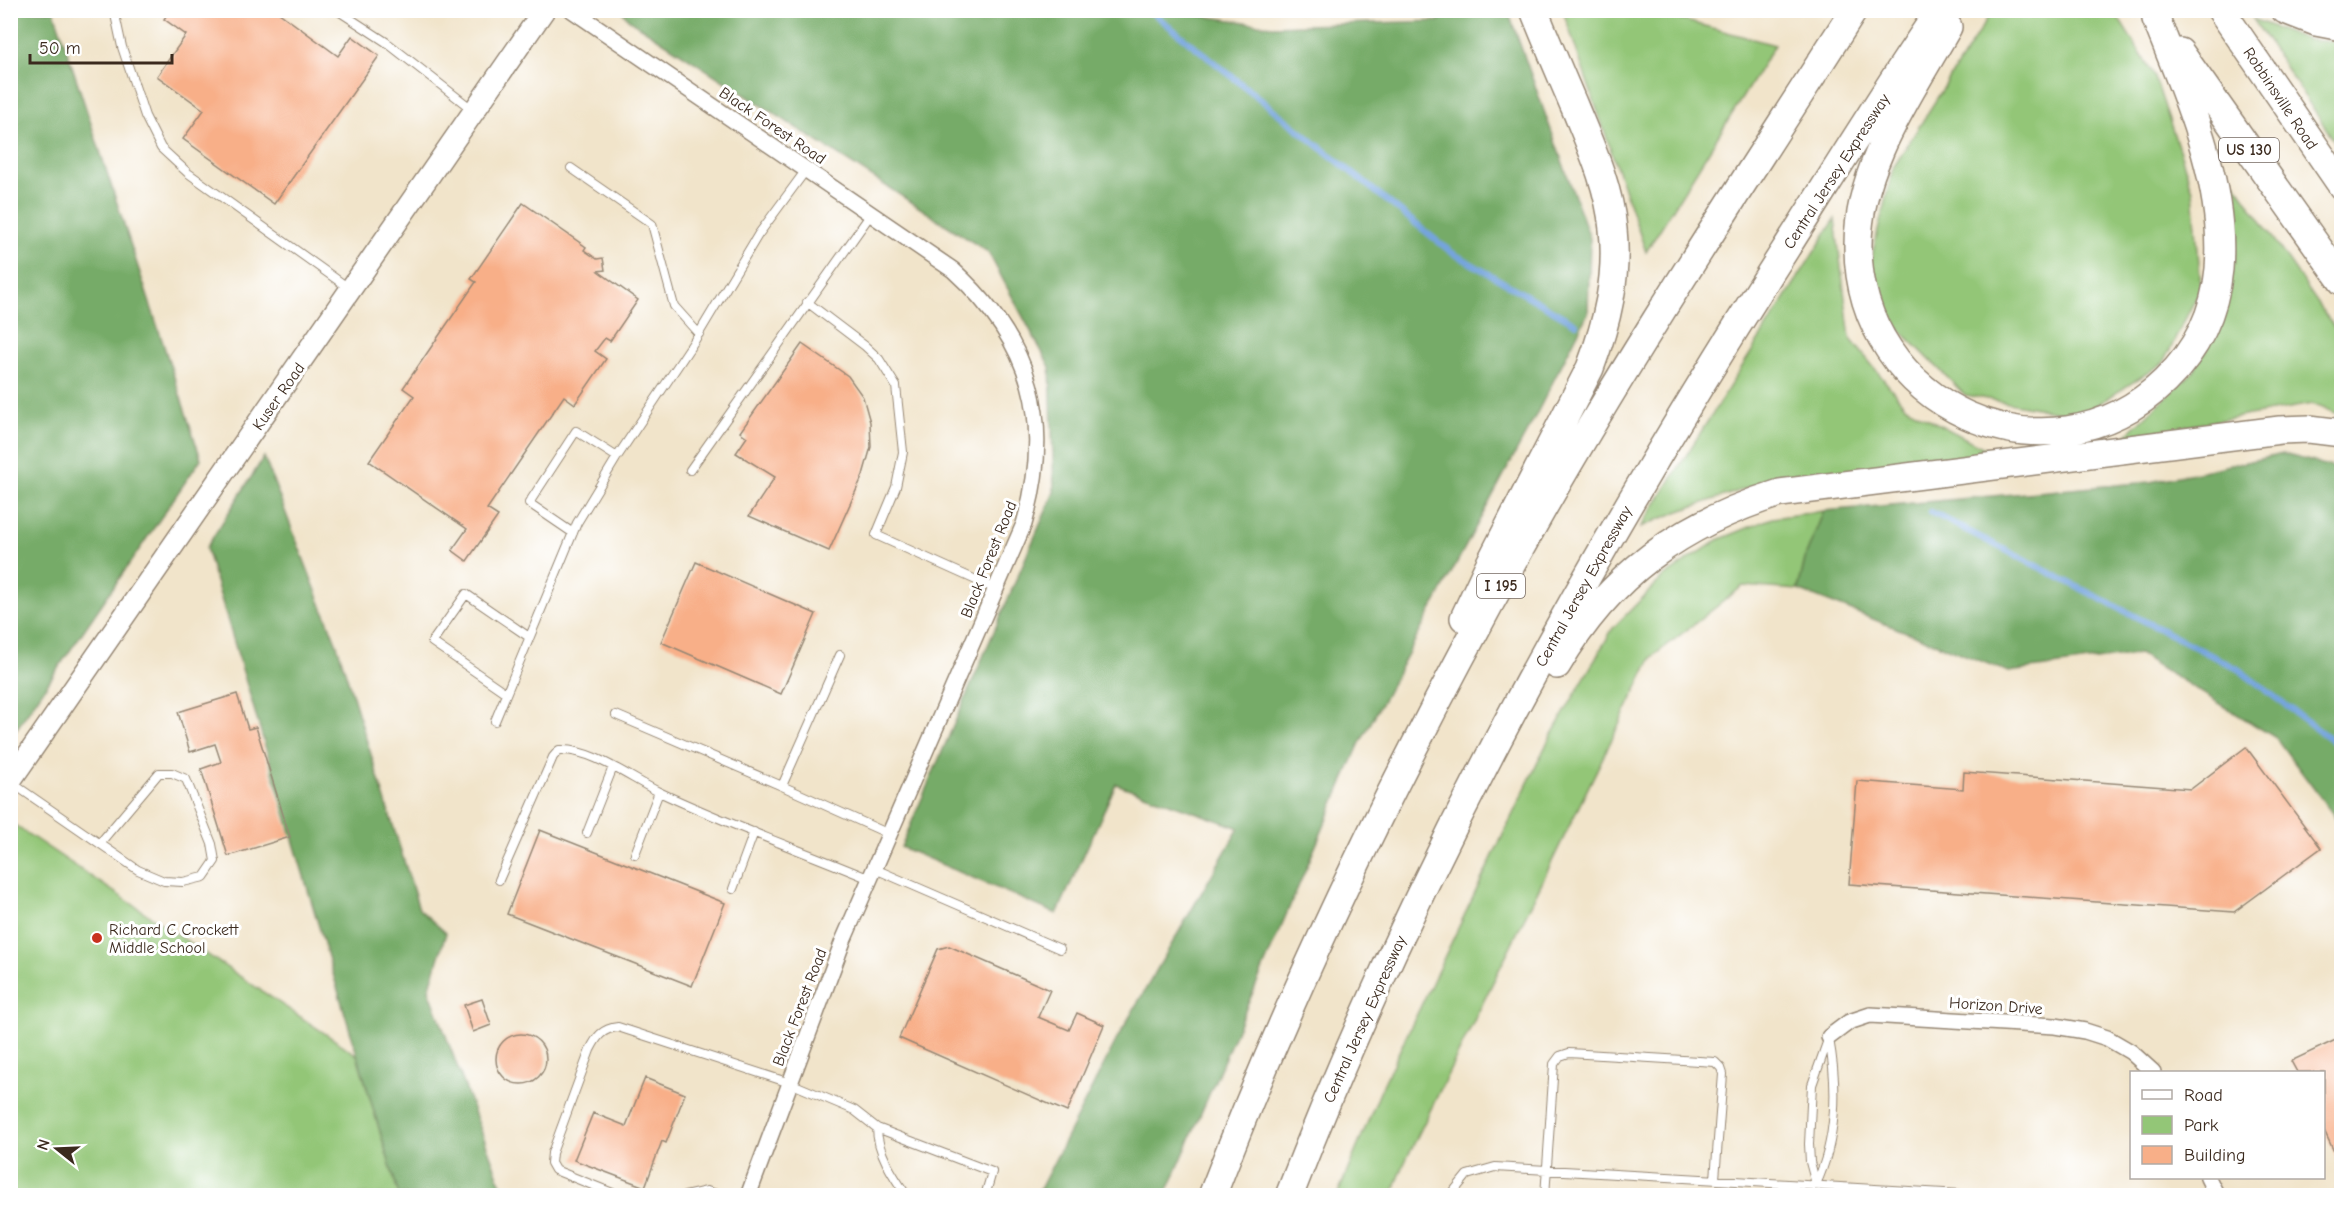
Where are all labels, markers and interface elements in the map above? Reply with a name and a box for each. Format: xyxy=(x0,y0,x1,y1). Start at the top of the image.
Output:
scale bar xyxy=(30,27,172,65)
text: 50 m xyxy=(39,38,81,59)
street label: Robbinsville Road xyxy=(2239,44,2321,153)
street label: Black Forest Road xyxy=(716,84,829,168)
street label: Central Jersey Expressway xyxy=(1780,90,1894,252)
road number: US 130 xyxy=(2219,138,2279,162)
street label: Kuser Road xyxy=(249,359,309,434)
street label: Black Forest Road xyxy=(957,498,1021,620)
street label: Central Jersey Expressway xyxy=(1532,502,1636,670)
road number: I 195 xyxy=(1477,574,1525,598)
place label: Richard C Crockett Middle School xyxy=(109,921,239,957)
marker: Richard C Crockett Middle School xyxy=(90,931,104,945)
street label: Central Jersey Expressway xyxy=(1320,932,1410,1106)
street label: Black Forest Road xyxy=(769,946,831,1069)
street label: Horizon Drive xyxy=(1949,994,2043,1018)
legend xyxy=(2130,1071,2325,1179)
text: Road xyxy=(2184,1085,2223,1106)
text: Park xyxy=(2184,1115,2219,1136)
north arrow xyxy=(27,1119,87,1179)
text: N xyxy=(34,1137,54,1152)
text: Building xyxy=(2184,1145,2246,1166)

